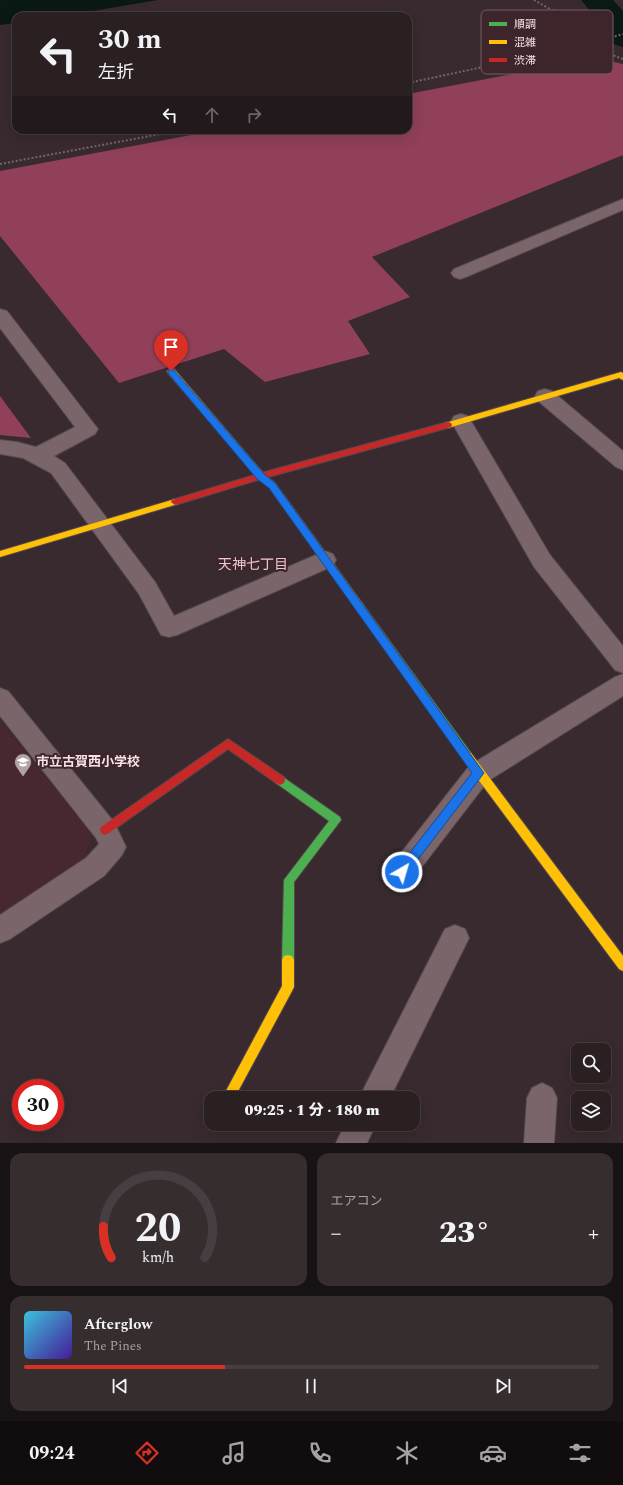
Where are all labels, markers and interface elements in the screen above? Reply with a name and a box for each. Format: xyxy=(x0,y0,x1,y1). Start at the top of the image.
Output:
legend xyxy=(481,10,613,74)
text: 順調 xyxy=(514,16,536,33)
text: 30 m xyxy=(98,18,162,61)
icon: left xyxy=(32,28,84,80)
text: 混雑 xyxy=(514,34,536,51)
text: 渋滞 xyxy=(514,52,536,69)
text: 左折 xyxy=(98,59,134,86)
icon: left xyxy=(159,104,181,126)
icon: ahead xyxy=(201,104,223,126)
icon: right xyxy=(243,104,265,126)
pin xyxy=(154,330,188,371)
icon: arrive xyxy=(160,336,182,358)
district label: 天神七丁目 xyxy=(218,554,288,575)
school or university icon: 市立古賀西小学校 xyxy=(13,752,33,777)
place label: 市立古賀西小学校 xyxy=(36,752,140,772)
position arrow xyxy=(381,851,423,893)
map controls xyxy=(571,1043,611,1131)
button: search xyxy=(571,1043,611,1083)
speed limit sign: 30 xyxy=(12,1079,64,1131)
button: layers xyxy=(571,1091,611,1131)
text: 09:25 · 1 分 · 180 m xyxy=(244,1099,380,1122)
text: エアコン xyxy=(331,1191,383,1211)
text: 20 xyxy=(135,1196,182,1259)
text: 23° xyxy=(439,1210,490,1256)
text: − xyxy=(331,1217,342,1250)
text: + xyxy=(588,1217,599,1250)
text: km/h xyxy=(142,1246,174,1268)
text: Afterglow xyxy=(84,1313,152,1336)
text: The Pines xyxy=(84,1336,142,1356)
icon: previous xyxy=(109,1375,131,1397)
icon: pause xyxy=(300,1375,322,1397)
icon: next xyxy=(492,1375,514,1397)
icon: directions xyxy=(133,1439,161,1467)
icon: music xyxy=(220,1439,248,1467)
icon: phone xyxy=(306,1439,334,1467)
icon: climate xyxy=(393,1439,421,1467)
icon: car xyxy=(479,1439,507,1467)
icon: filters xyxy=(566,1439,594,1467)
text: 09:24 xyxy=(29,1440,74,1467)

